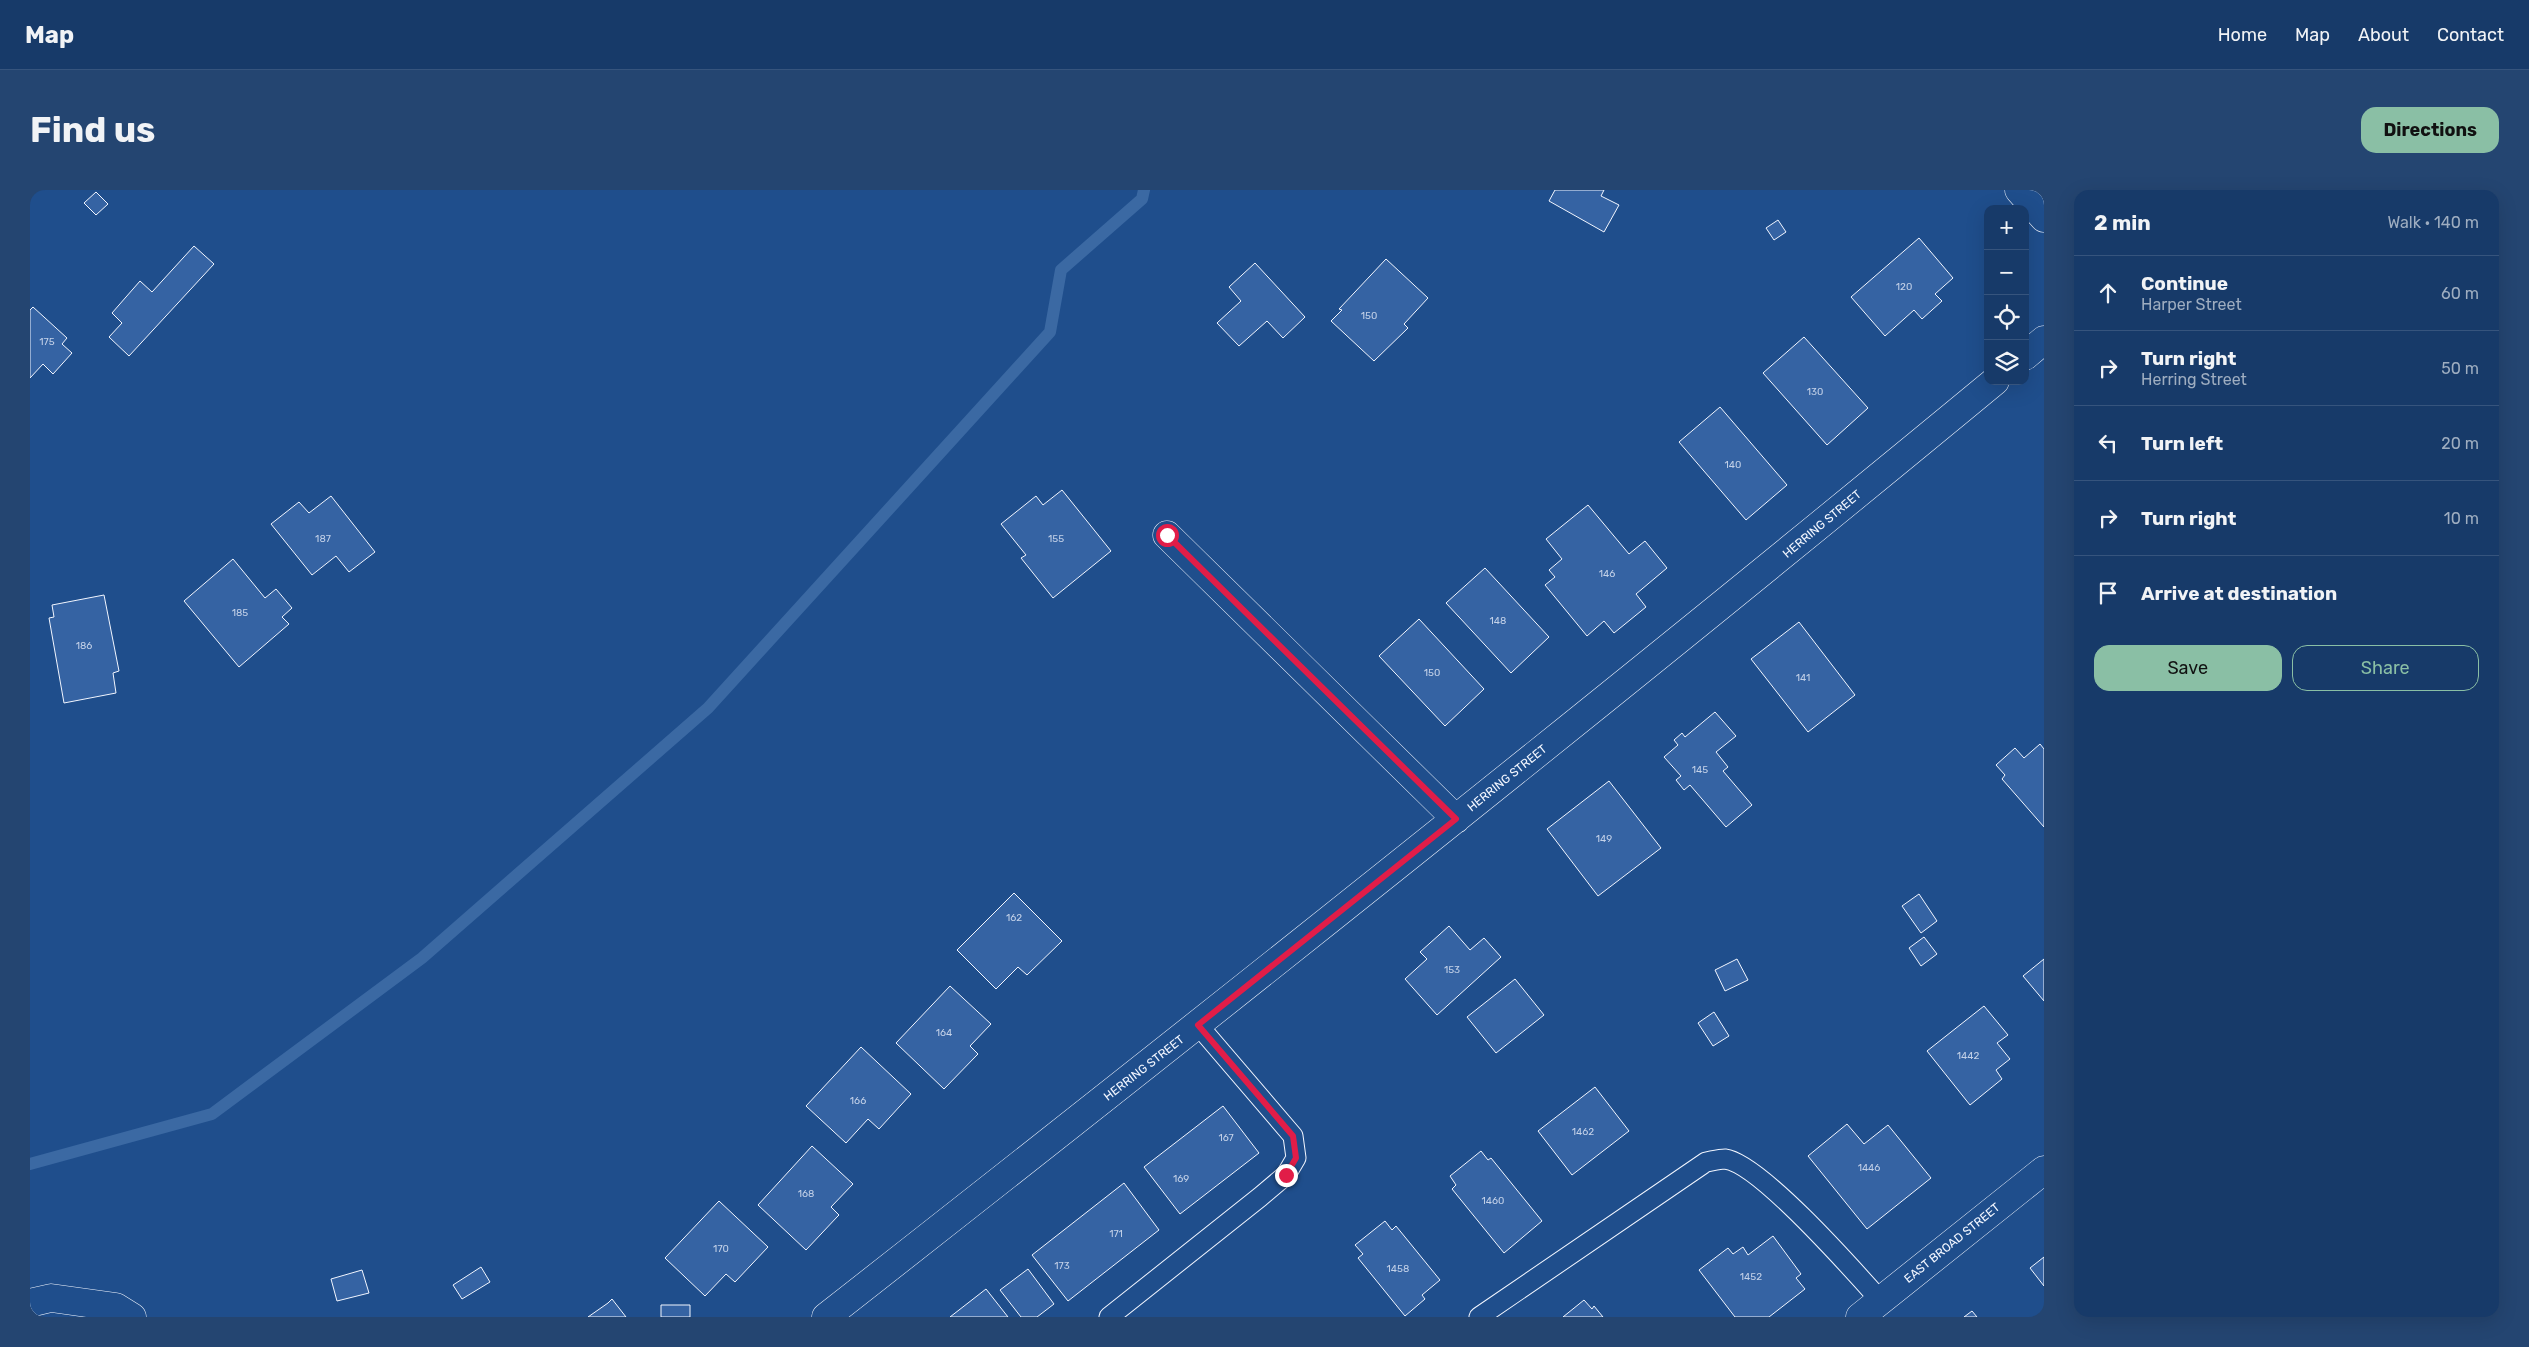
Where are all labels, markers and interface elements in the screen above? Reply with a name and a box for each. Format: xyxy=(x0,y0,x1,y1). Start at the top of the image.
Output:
text: Map xyxy=(25,21,74,49)
text: Home xyxy=(2218,24,2267,46)
text: Map xyxy=(2295,24,2330,46)
text: About xyxy=(2358,24,2409,46)
text: Contact xyxy=(2437,24,2504,46)
button: Directions xyxy=(2361,107,2499,153)
text: Find us xyxy=(30,109,155,151)
map controls xyxy=(1984,205,2029,385)
button: + xyxy=(1984,205,2029,250)
text: 2 min xyxy=(2094,210,2151,235)
text: Walk · 140 m xyxy=(2388,213,2479,232)
button: − xyxy=(1984,250,2029,295)
text: Continue xyxy=(2141,272,2228,295)
icon: ahead xyxy=(2094,279,2122,307)
house number: 120 xyxy=(1896,281,1912,293)
text: 60 m xyxy=(2441,284,2479,303)
button: locate xyxy=(1984,295,2029,340)
text: Harper Street xyxy=(2141,295,2242,314)
house number: 150 xyxy=(1361,310,1377,322)
house number: 175 xyxy=(39,336,55,348)
button: layers xyxy=(1984,340,2029,385)
text: Turn right xyxy=(2141,347,2236,370)
icon: right xyxy=(2094,354,2122,382)
text: 50 m xyxy=(2441,359,2479,378)
text: Herring Street xyxy=(2141,370,2247,389)
house number: 130 xyxy=(1807,386,1823,398)
icon: left xyxy=(2094,429,2122,457)
text: Turn left xyxy=(2141,432,2223,455)
text: 20 m xyxy=(2441,434,2479,453)
house number: 140 xyxy=(1725,459,1741,471)
street label: HERRING STREET xyxy=(1780,487,1864,561)
icon: right xyxy=(2094,504,2122,532)
text: Turn right xyxy=(2141,507,2236,530)
text: 10 m xyxy=(2444,509,2479,528)
route start xyxy=(1156,524,1179,547)
house number: 187 xyxy=(315,533,331,545)
house number: 155 xyxy=(1048,533,1064,545)
house number: 146 xyxy=(1599,568,1615,580)
icon: arrive xyxy=(2094,579,2122,607)
text: Arrive at destination xyxy=(2141,582,2337,605)
house number: 185 xyxy=(232,607,248,619)
house number: 148 xyxy=(1490,615,1506,627)
house number: 186 xyxy=(76,640,92,652)
button: Save xyxy=(2094,645,2282,691)
button: Share xyxy=(2292,645,2479,691)
house number: 150 xyxy=(1424,667,1440,679)
house number: 141 xyxy=(1796,672,1810,684)
street label: HERRING STREET xyxy=(1465,742,1550,814)
house number: 145 xyxy=(1692,764,1708,776)
house number: 149 xyxy=(1596,833,1612,845)
house number: 162 xyxy=(1006,912,1022,924)
house number: 153 xyxy=(1444,964,1460,976)
house number: 164 xyxy=(936,1027,952,1039)
street label: HERRING STREET xyxy=(1101,1032,1187,1104)
house number: 1442 xyxy=(1957,1050,1979,1062)
house number: 166 xyxy=(850,1095,866,1107)
house number: 1462 xyxy=(1572,1126,1594,1138)
house number: 167 xyxy=(1218,1132,1234,1144)
house number: 1446 xyxy=(1858,1162,1880,1174)
route end xyxy=(1275,1164,1298,1187)
house number: 169 xyxy=(1173,1173,1189,1185)
house number: 168 xyxy=(798,1188,814,1200)
house number: 1460 xyxy=(1482,1195,1504,1207)
street label: EAST BROAD STREET xyxy=(1901,1200,2003,1286)
house number: 171 xyxy=(1109,1228,1123,1240)
house number: 170 xyxy=(713,1243,729,1255)
house number: 173 xyxy=(1054,1260,1070,1272)
house number: 1458 xyxy=(1387,1263,1409,1275)
house number: 1452 xyxy=(1740,1271,1762,1283)

